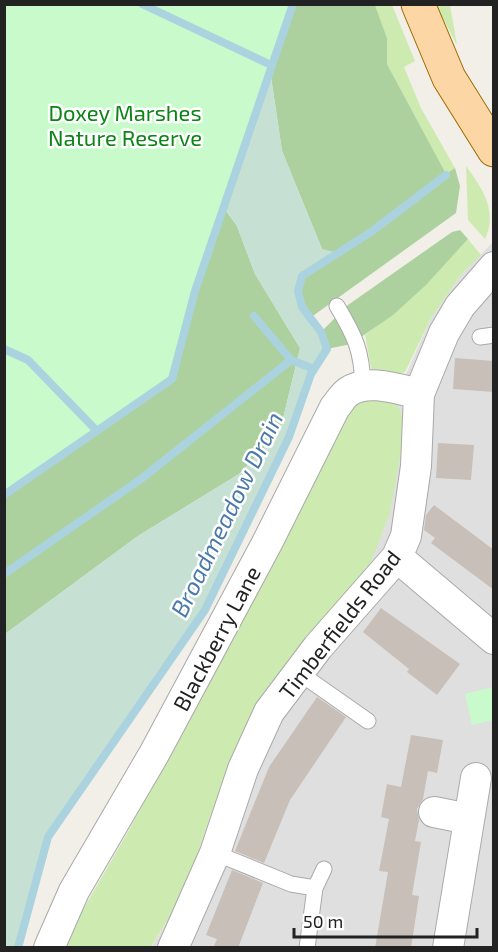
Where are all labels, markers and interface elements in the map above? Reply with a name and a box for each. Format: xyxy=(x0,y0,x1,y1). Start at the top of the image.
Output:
park label: Doxey Marshes Nature Reserve xyxy=(48,99,202,150)
water label: Broadmeadow Drain xyxy=(164,407,288,621)
street label: Timberfields Road xyxy=(273,544,405,704)
street label: Blackberry Lane xyxy=(167,561,265,715)
scale bar xyxy=(294,901,477,939)
text: 50 m xyxy=(303,910,343,932)

